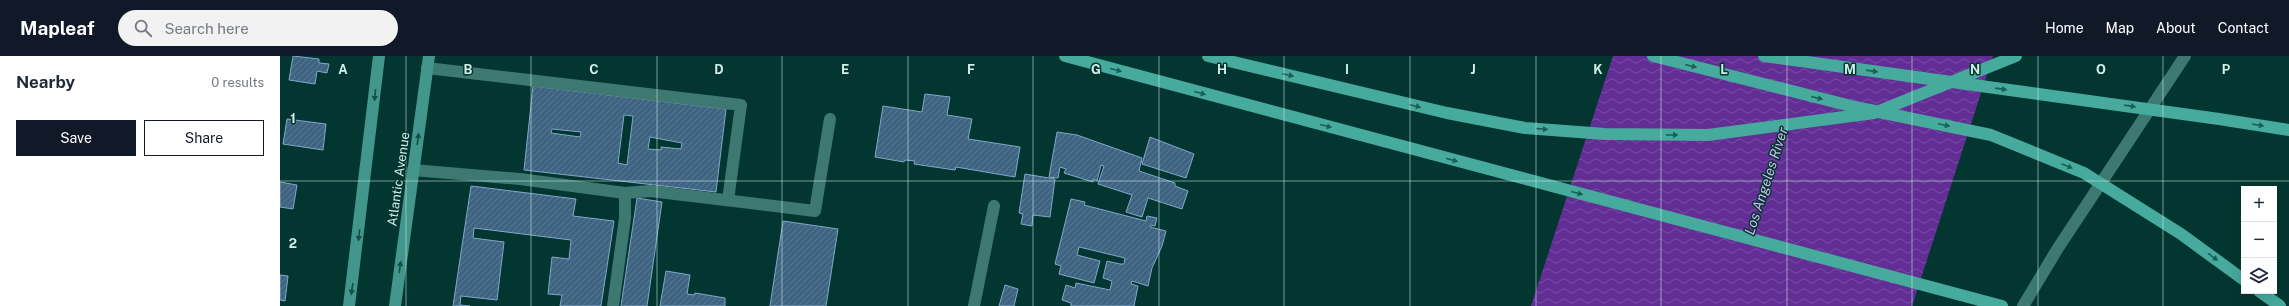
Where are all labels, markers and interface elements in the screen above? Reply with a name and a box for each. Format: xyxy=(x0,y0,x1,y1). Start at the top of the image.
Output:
search box xyxy=(118,10,398,46)
text: Mapleaf xyxy=(20,17,94,39)
icon: search xyxy=(132,17,154,39)
text: Search here xyxy=(164,20,249,37)
text: Home xyxy=(2045,20,2084,36)
text: Map xyxy=(2106,20,2134,36)
text: About xyxy=(2156,20,2196,36)
text: Contact xyxy=(2218,20,2269,36)
text: A xyxy=(338,62,348,77)
text: B xyxy=(464,62,473,77)
text: C xyxy=(589,62,599,77)
text: D xyxy=(714,62,724,77)
text: E xyxy=(841,62,849,77)
text: F xyxy=(967,62,975,77)
text: G xyxy=(1091,62,1101,77)
text: H xyxy=(1217,62,1227,77)
text: I xyxy=(1345,62,1349,77)
text: J xyxy=(1470,62,1476,77)
text: K xyxy=(1593,62,1603,77)
text: L xyxy=(1720,62,1728,77)
text: M xyxy=(1844,62,1856,77)
text: N xyxy=(1970,62,1980,77)
text: O xyxy=(2096,62,2106,77)
text: P xyxy=(2222,62,2231,77)
one-way arrow xyxy=(1685,63,1697,69)
one-way arrow xyxy=(1110,67,1122,73)
one-way arrow xyxy=(1866,68,1878,74)
text: Nearby xyxy=(16,72,75,92)
one-way arrow xyxy=(1282,73,1294,79)
text: 0 results xyxy=(211,75,264,90)
one-way arrow xyxy=(1995,86,2007,92)
one-way arrow xyxy=(372,89,378,101)
one-way arrow xyxy=(1195,90,1207,96)
one-way arrow xyxy=(1811,95,1823,101)
one-way arrow xyxy=(1408,103,1421,109)
one-way arrow xyxy=(2124,103,2136,109)
text: 1 xyxy=(290,111,296,126)
button: Save xyxy=(16,120,136,156)
button: Share xyxy=(144,120,264,156)
one-way arrow xyxy=(2252,122,2264,128)
one-way arrow xyxy=(1938,123,1950,129)
one-way arrow xyxy=(1320,124,1332,130)
one-way arrow xyxy=(1536,125,1548,132)
water label: Los Angeles River xyxy=(1741,125,1791,237)
street label: Atlantic Avenue xyxy=(384,131,413,227)
one-way arrow xyxy=(1666,131,1678,138)
one-way arrow xyxy=(415,133,421,145)
one-way arrow xyxy=(1446,157,1458,163)
one-way arrow xyxy=(2061,163,2072,169)
map controls xyxy=(2241,186,2277,294)
button: + xyxy=(2241,186,2277,222)
one-way arrow xyxy=(1571,190,1583,196)
button: − xyxy=(2241,222,2277,258)
one-way arrow xyxy=(355,229,362,241)
text: 2 xyxy=(289,236,297,251)
one-way arrow xyxy=(2207,253,2218,261)
button: layers xyxy=(2241,258,2277,294)
one-way arrow xyxy=(397,261,403,273)
one-way arrow xyxy=(349,283,355,295)

